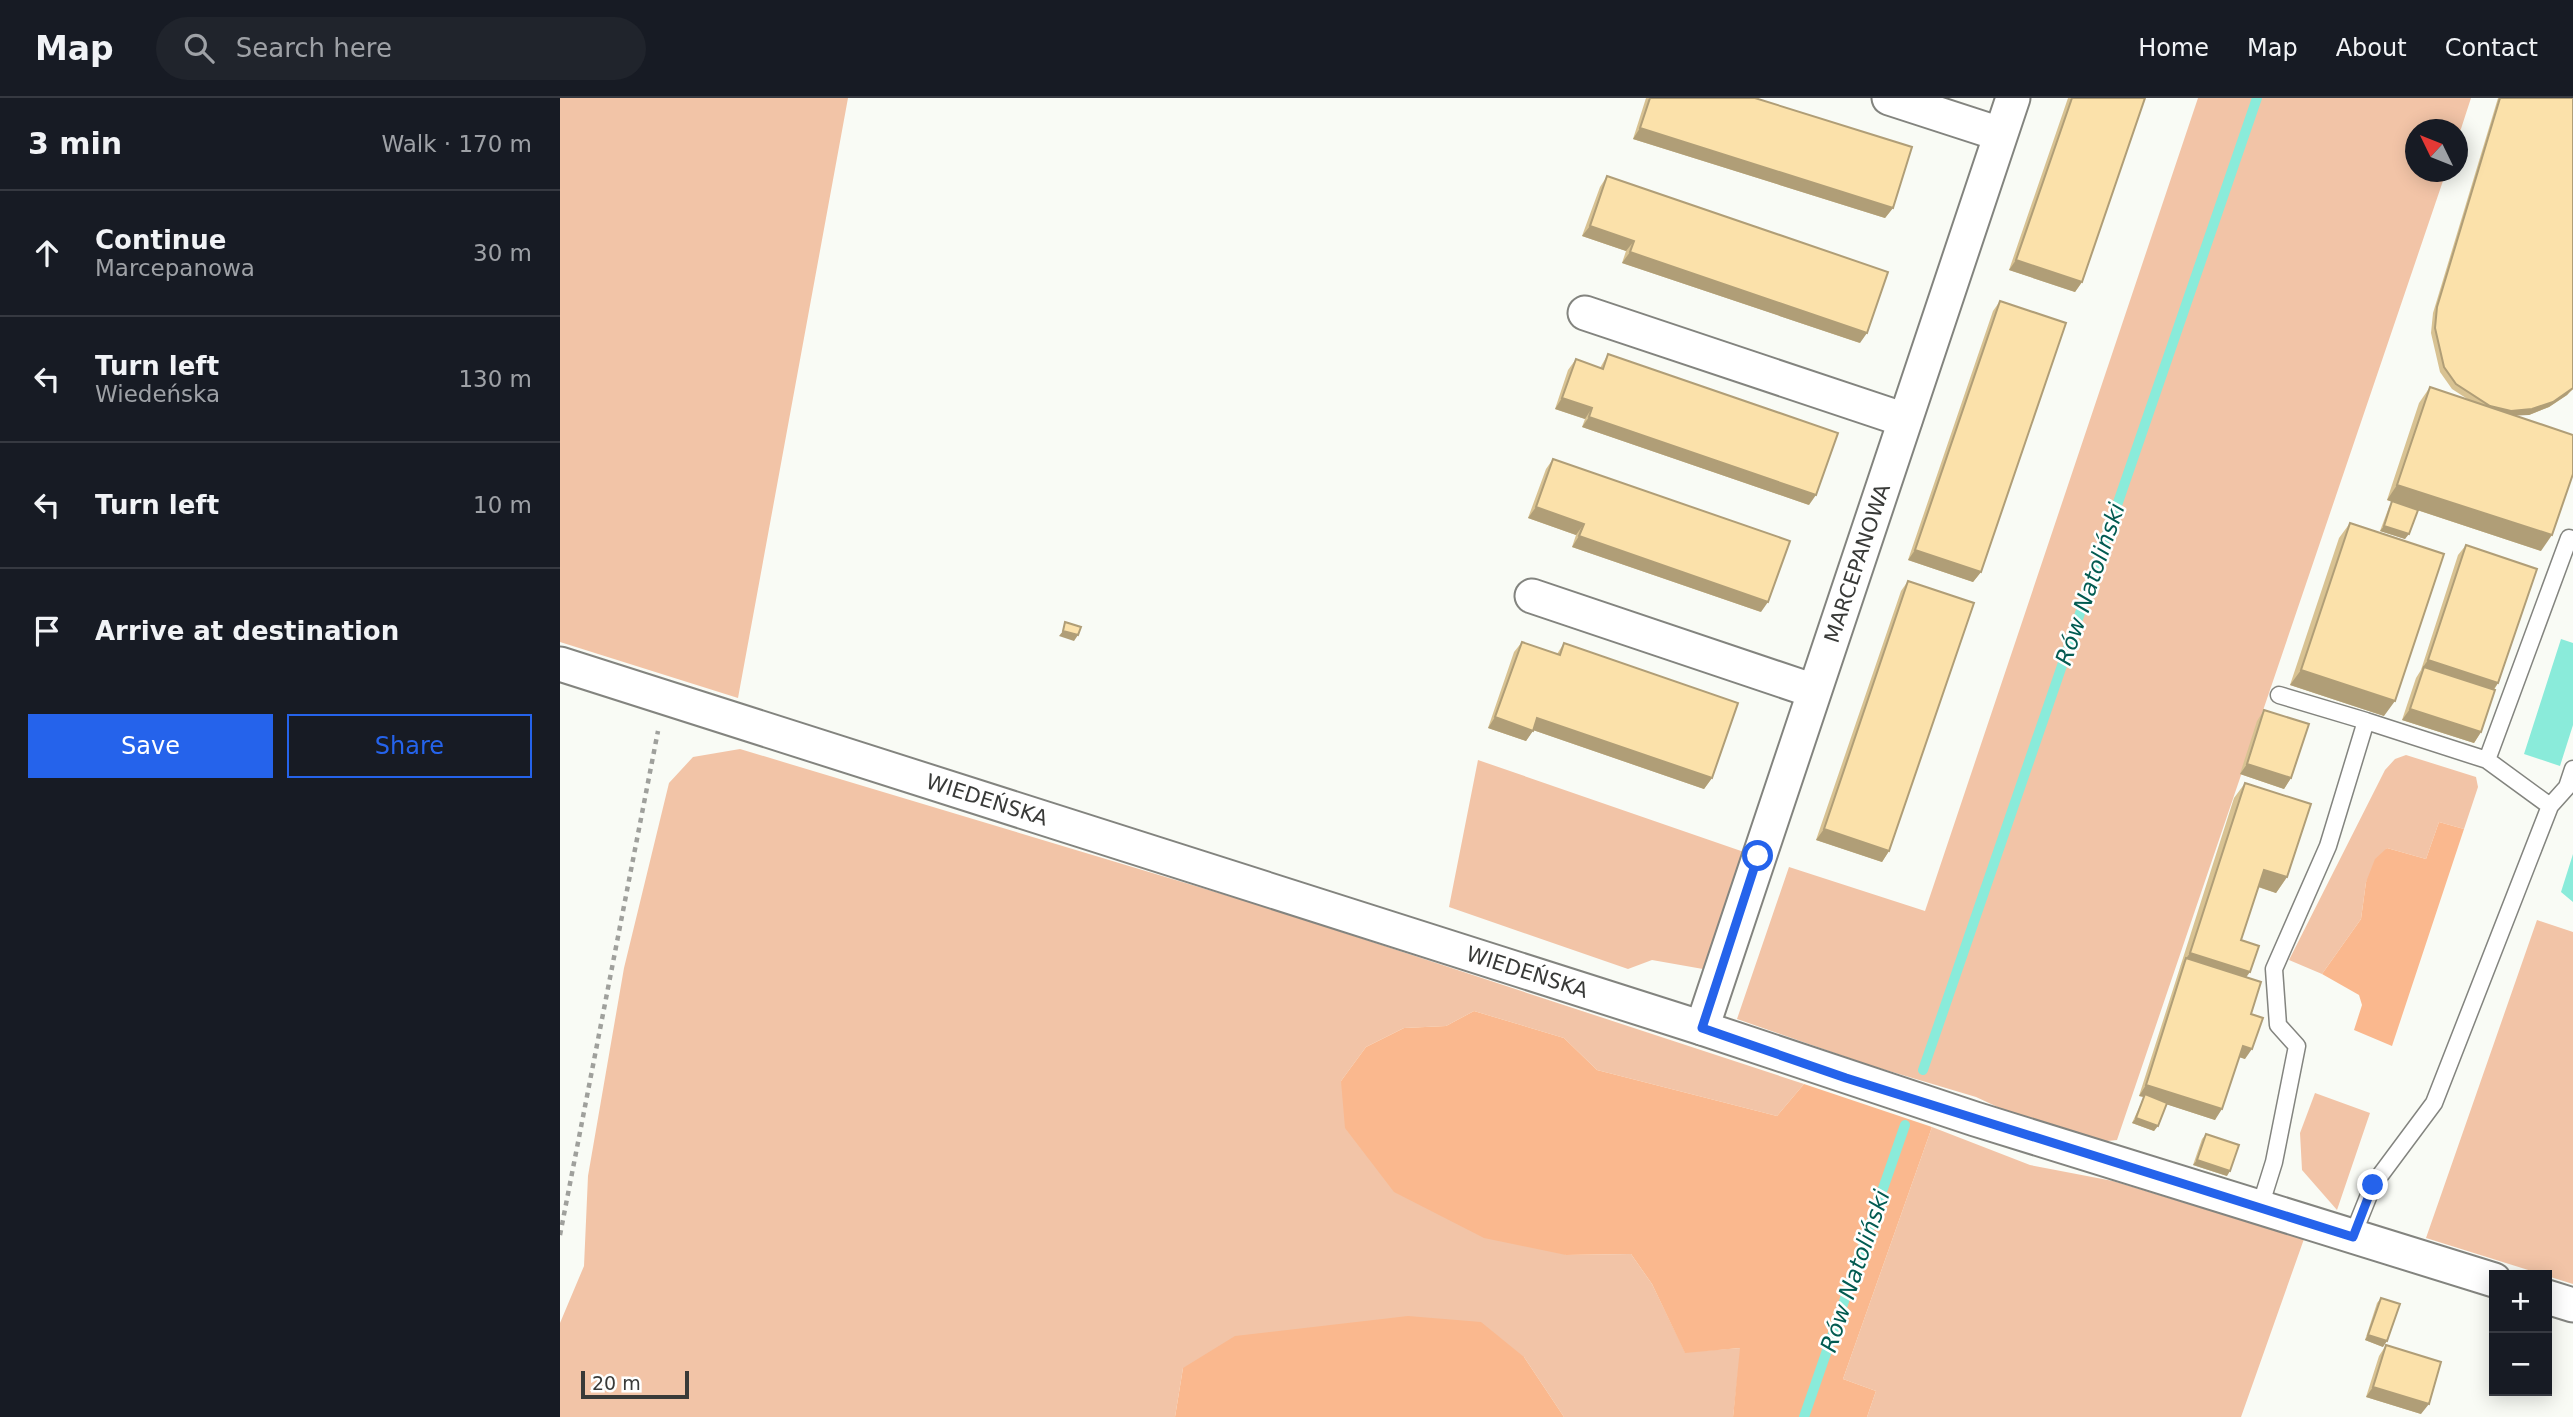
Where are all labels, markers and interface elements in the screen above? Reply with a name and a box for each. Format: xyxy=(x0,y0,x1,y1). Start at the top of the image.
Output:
search box xyxy=(156,17,646,80)
text: Map xyxy=(35,29,114,68)
icon: search xyxy=(180,29,218,67)
text: Search here xyxy=(236,33,392,63)
text: Home xyxy=(2138,34,2209,62)
text: Map xyxy=(2247,34,2298,62)
text: About xyxy=(2336,34,2407,62)
text: Contact xyxy=(2445,34,2538,62)
north arrow xyxy=(2405,119,2468,182)
text: 3 min xyxy=(28,126,122,161)
text: Walk · 170 m xyxy=(381,131,532,157)
text: Continue xyxy=(95,225,226,255)
icon: ahead xyxy=(28,234,66,272)
text: 30 m xyxy=(473,240,532,266)
text: Marcepanowa xyxy=(95,255,255,281)
text: Turn left xyxy=(95,351,219,381)
icon: left xyxy=(28,360,66,398)
text: 130 m xyxy=(458,366,532,392)
text: Wiedeńska xyxy=(95,381,220,407)
street label: MARCEPANOWA xyxy=(1820,480,1895,646)
icon: left xyxy=(28,486,66,524)
text: Turn left xyxy=(95,490,219,520)
text: 10 m xyxy=(473,492,532,518)
water label: Rów Natoliński xyxy=(2050,499,2130,668)
icon: arrive xyxy=(28,612,66,650)
text: Arrive at destination xyxy=(95,616,399,646)
button: Save xyxy=(28,714,273,778)
button: Share xyxy=(287,714,532,778)
street label: WIEDEŃSKA xyxy=(923,769,1051,831)
route start xyxy=(1742,840,1773,871)
street label: WIEDEŃSKA xyxy=(1463,942,1592,1003)
route end xyxy=(2357,1169,2388,1200)
water label: Rów Natoliński xyxy=(1815,1186,1895,1355)
map controls xyxy=(2489,1270,2552,1396)
button: + xyxy=(2489,1270,2552,1333)
button: − xyxy=(2489,1333,2552,1396)
scale bar xyxy=(581,1368,690,1400)
text: 20 m xyxy=(592,1372,641,1394)

